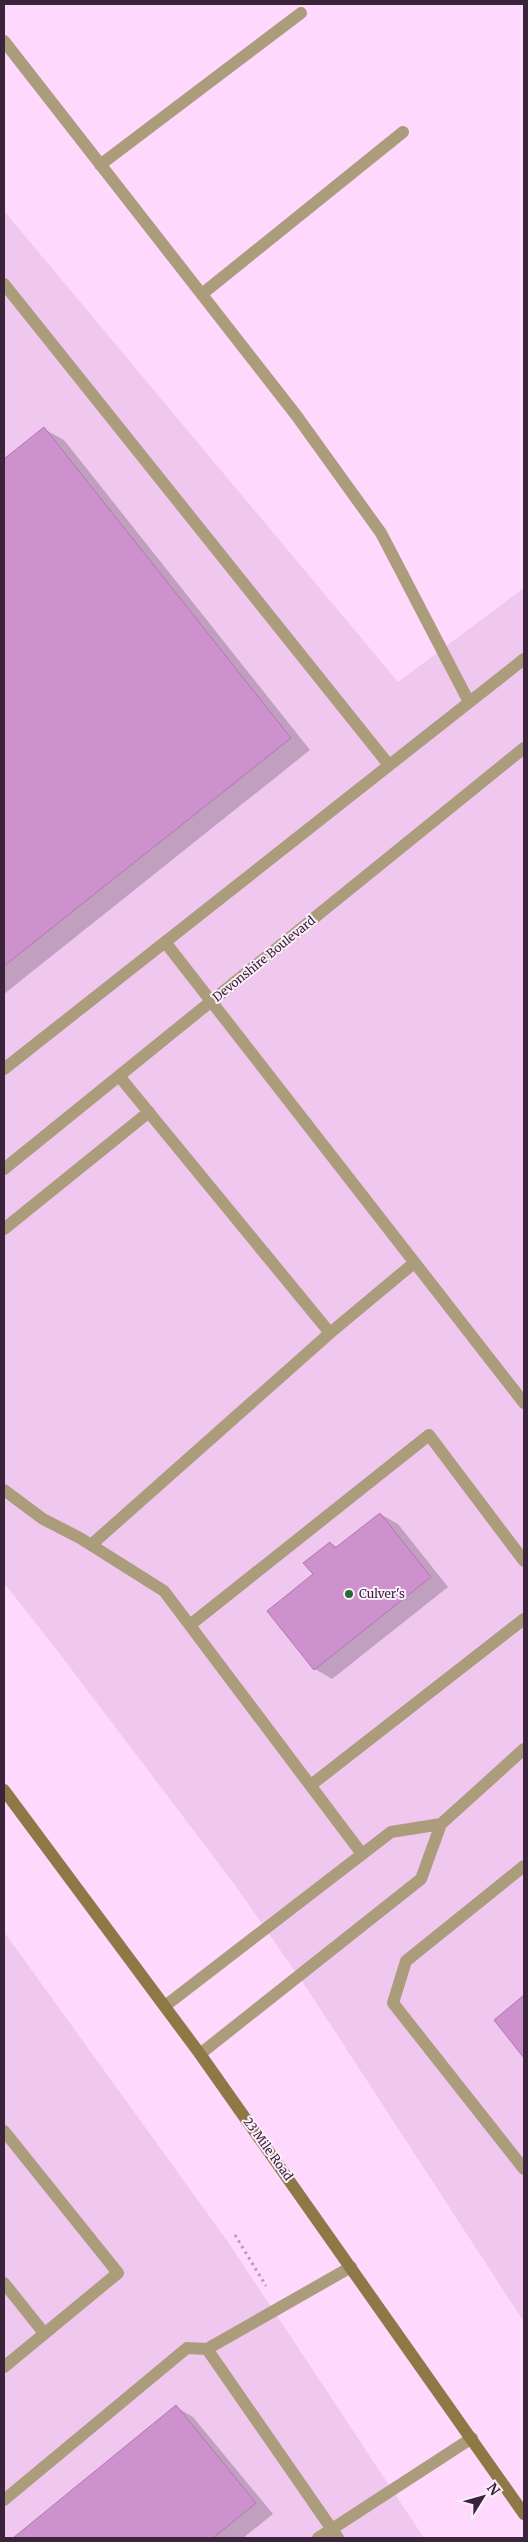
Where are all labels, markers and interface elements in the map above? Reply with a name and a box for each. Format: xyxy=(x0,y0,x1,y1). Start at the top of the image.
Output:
street label: Devonshire Boulevard xyxy=(209,913,318,1005)
place label: Culver's xyxy=(359,1586,405,1601)
marker: Culver's xyxy=(343,1588,355,1600)
street label: 23 Mile Road xyxy=(241,2114,296,2183)
north arrow xyxy=(458,2472,508,2522)
text: N xyxy=(483,2479,504,2499)

